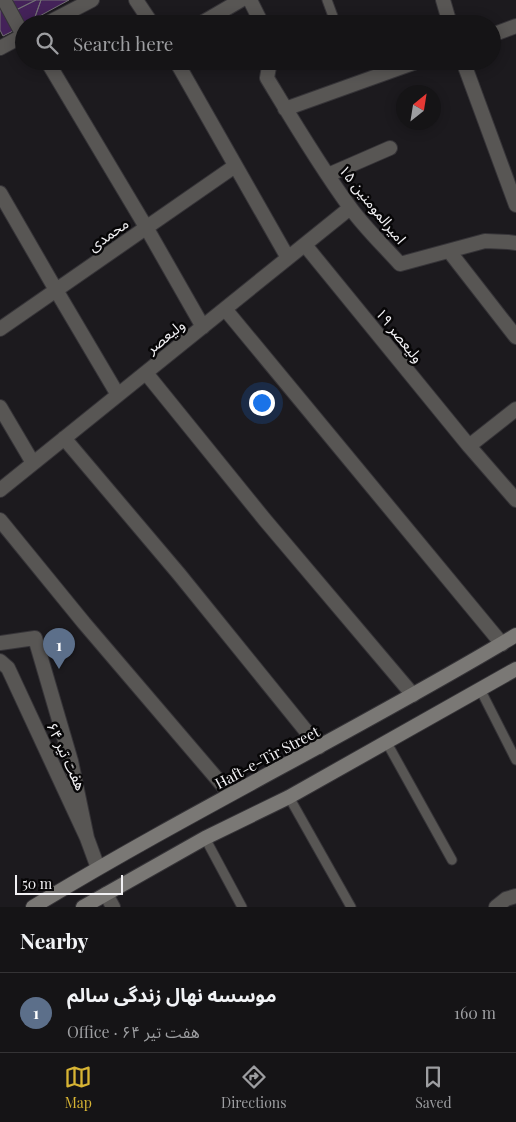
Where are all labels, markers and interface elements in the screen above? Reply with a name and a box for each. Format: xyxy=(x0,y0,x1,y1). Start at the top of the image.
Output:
search box xyxy=(15,15,501,70)
icon: search xyxy=(33,29,61,57)
text: Search here xyxy=(73,30,173,56)
north arrow xyxy=(396,85,441,130)
street label: امیرالمومنین ۱۵ xyxy=(335,160,411,248)
street label: محمدی xyxy=(84,213,132,255)
street label: ولیعصر ۱۹ xyxy=(372,303,428,367)
street label: ولیعصر xyxy=(141,314,188,358)
your location xyxy=(249,390,275,416)
pin: 1 xyxy=(43,628,75,669)
street label: هفت تیر ۶۴ xyxy=(42,719,92,793)
street label: Haft-e-Tir Street xyxy=(211,721,323,793)
scale bar xyxy=(15,872,122,895)
text: 50 m xyxy=(22,874,52,893)
text: Nearby xyxy=(20,926,89,954)
text: موسسه نهال زندگی سالم xyxy=(67,981,276,1007)
text: 1 xyxy=(33,1002,39,1023)
text: 160 m xyxy=(454,1002,496,1023)
text: Office · هفت تیر ۶۴ xyxy=(67,1021,200,1042)
tab: Map xyxy=(64,1063,92,1112)
tab: Directions xyxy=(221,1063,287,1112)
tab: Saved xyxy=(415,1063,452,1112)

